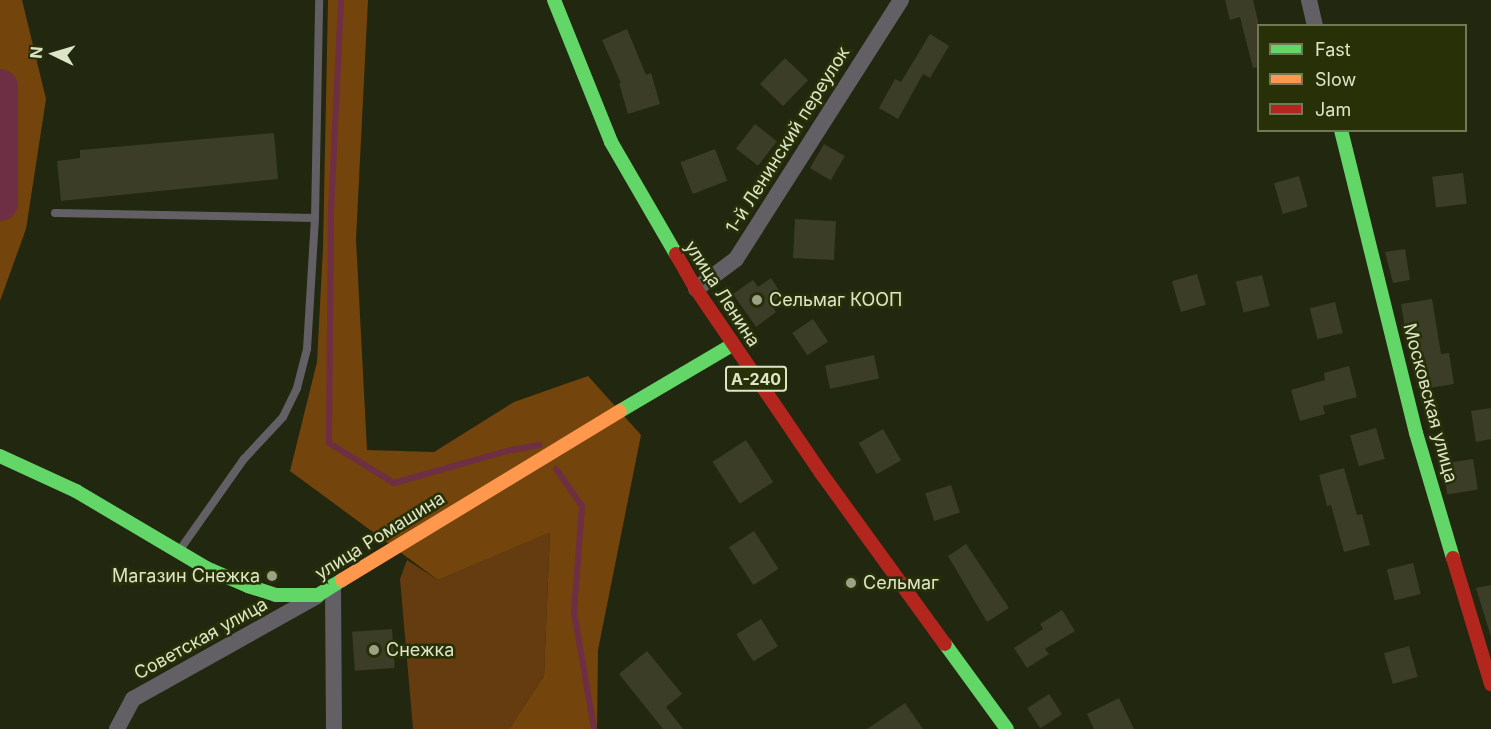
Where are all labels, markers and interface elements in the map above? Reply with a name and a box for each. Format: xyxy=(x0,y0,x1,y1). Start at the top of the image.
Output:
north arrow xyxy=(24,24,84,84)
legend xyxy=(1257,24,1467,132)
text: Fast xyxy=(1315,39,1351,60)
street label: 1-й Ленинский переулок xyxy=(722,43,854,237)
text: N xyxy=(26,45,47,59)
text: Slow xyxy=(1315,69,1356,90)
text: Jam xyxy=(1315,99,1351,120)
street label: улица Ленина xyxy=(680,237,764,351)
place label: Сельмаг КООП xyxy=(769,289,902,311)
marker: Сельмаг КООП xyxy=(750,293,764,307)
street label: Московская улица xyxy=(1398,321,1462,485)
road number: А-240 xyxy=(724,366,788,392)
street label: улица Ромашина xyxy=(311,487,449,585)
place label: Магазин Снежка xyxy=(112,565,260,587)
marker: Магазин Снежка xyxy=(265,569,279,583)
place label: Сельмаг xyxy=(863,572,939,594)
marker: Сельмаг xyxy=(844,576,858,590)
street label: Советская улица xyxy=(131,593,271,685)
place label: Снежка xyxy=(386,639,454,661)
marker: Снежка xyxy=(367,643,381,657)

